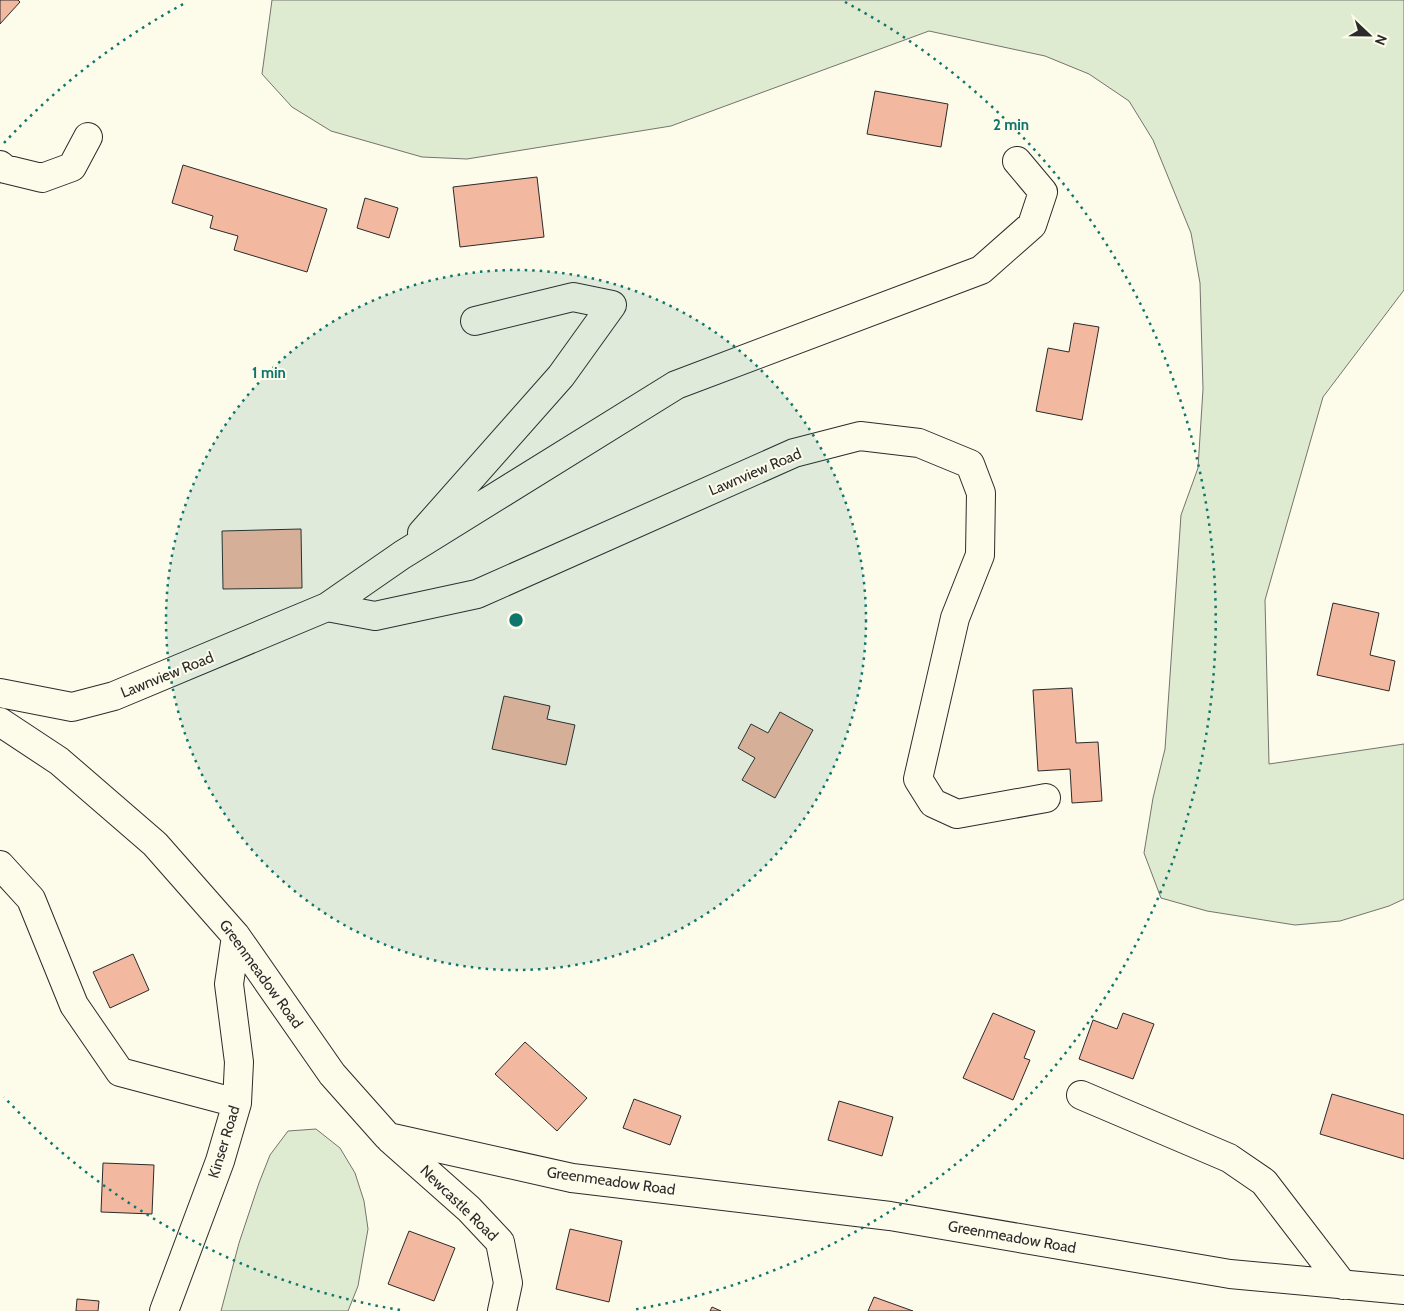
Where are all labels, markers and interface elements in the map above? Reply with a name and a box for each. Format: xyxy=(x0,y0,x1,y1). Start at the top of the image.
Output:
north arrow xyxy=(1344,10,1394,60)
text: N xyxy=(1371,32,1391,48)
text: 2 min xyxy=(993,116,1029,134)
text: 1 min xyxy=(252,364,286,382)
street label: Lawnview Road xyxy=(706,444,804,500)
centre of rings xyxy=(507,611,525,629)
street label: Lawnview Road xyxy=(118,648,216,702)
street label: Greenmeadow Road xyxy=(216,916,306,1032)
street label: Kinser Road xyxy=(204,1104,244,1180)
street label: Newcastle Road xyxy=(416,1161,502,1245)
street label: Greenmeadow Road xyxy=(546,1163,676,1199)
street label: Greenmeadow Road xyxy=(947,1217,1077,1257)

